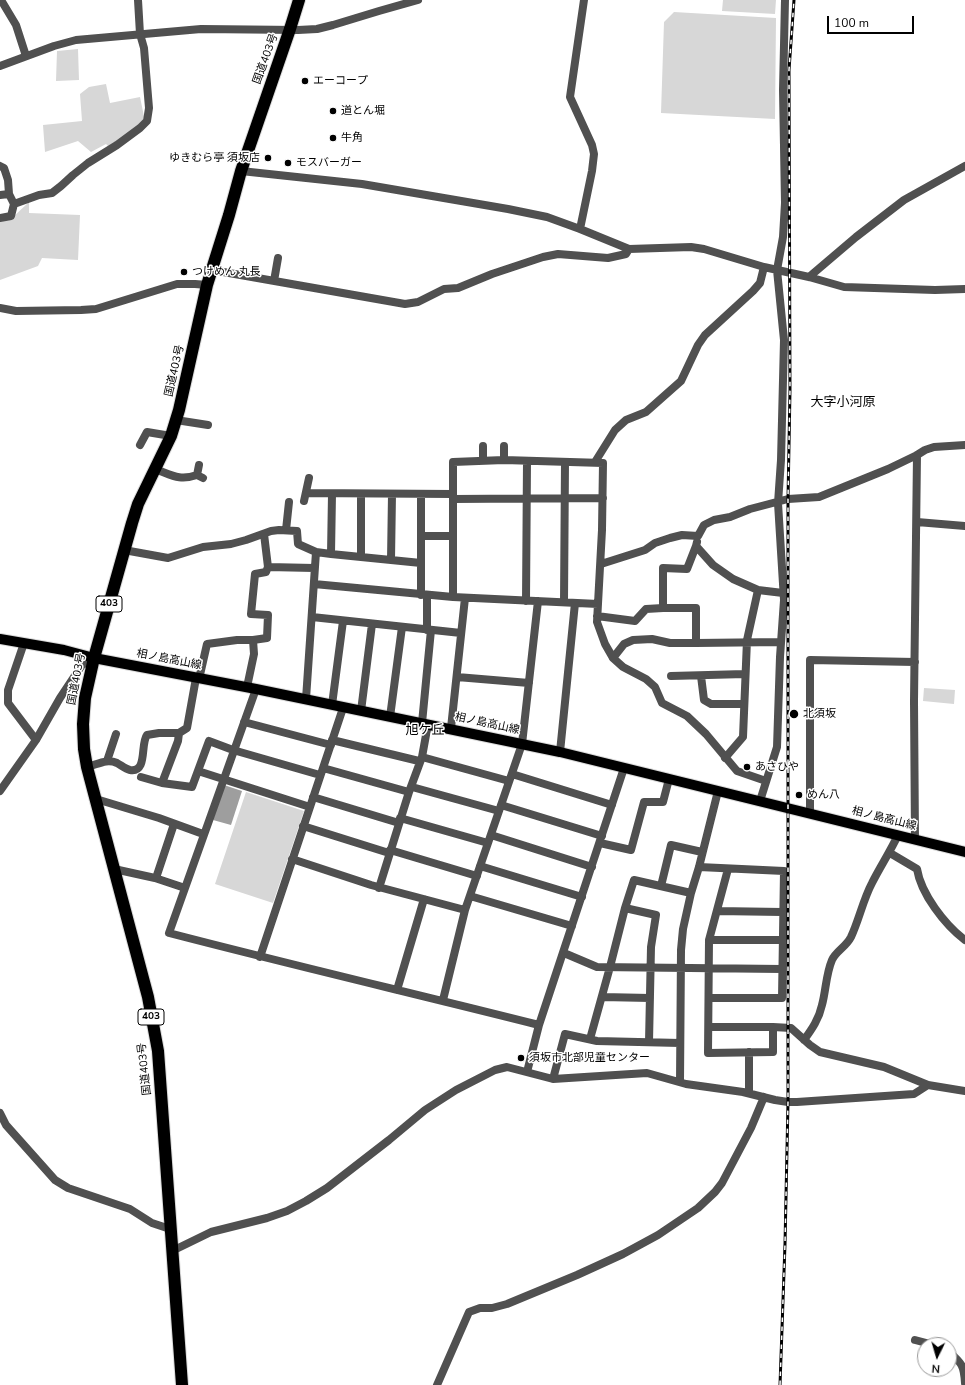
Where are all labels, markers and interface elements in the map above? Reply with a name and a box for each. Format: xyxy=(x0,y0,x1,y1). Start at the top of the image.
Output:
scale bar xyxy=(829,8,916,34)
text: 100 m xyxy=(834,15,869,31)
street label: 国道403号 xyxy=(251,32,281,86)
place label: エーコープ xyxy=(313,74,368,88)
marker: エーコープ xyxy=(300,76,310,86)
place label: 道とん堀 xyxy=(341,104,385,118)
marker: 道とん堀 xyxy=(328,106,338,116)
place label: 牛角 xyxy=(341,131,363,145)
marker: 牛角 xyxy=(328,133,338,143)
place label: ゆきむら亭 須坂店 xyxy=(169,151,260,165)
marker: ゆきむら亭 須坂店 xyxy=(263,153,273,163)
place label: モスバーガー xyxy=(296,156,362,170)
marker: モスバーガー xyxy=(283,158,293,168)
place label: つけめん 丸長 xyxy=(192,265,261,279)
marker: つけめん 丸長 xyxy=(179,267,189,277)
street label: 国道403号 xyxy=(163,344,187,398)
district label: 大字小河原 xyxy=(811,395,875,411)
road number: 403 xyxy=(96,596,122,612)
street label: 相ノ島高山線 xyxy=(135,647,203,673)
street label: 国道403号 xyxy=(65,652,89,706)
place label: 北須坂 xyxy=(803,707,836,721)
marker: 北須坂 xyxy=(788,708,800,720)
street label: 相ノ島高山線 xyxy=(453,711,521,737)
district label: 旭ケ丘 xyxy=(406,723,444,739)
place label: あさひや xyxy=(755,760,799,774)
marker: あさひや xyxy=(742,762,752,772)
place label: めん八 xyxy=(807,788,840,802)
marker: めん八 xyxy=(794,790,804,800)
street label: 相ノ島高山線 xyxy=(850,805,918,833)
road number: 403 xyxy=(138,1009,164,1025)
street label: 国道403号 xyxy=(136,1042,154,1096)
place label: 須坂市北部児童センター xyxy=(529,1051,650,1065)
marker: 須坂市北部児童センター xyxy=(516,1053,526,1063)
north arrow xyxy=(917,1337,957,1377)
text: N xyxy=(931,1361,941,1376)

